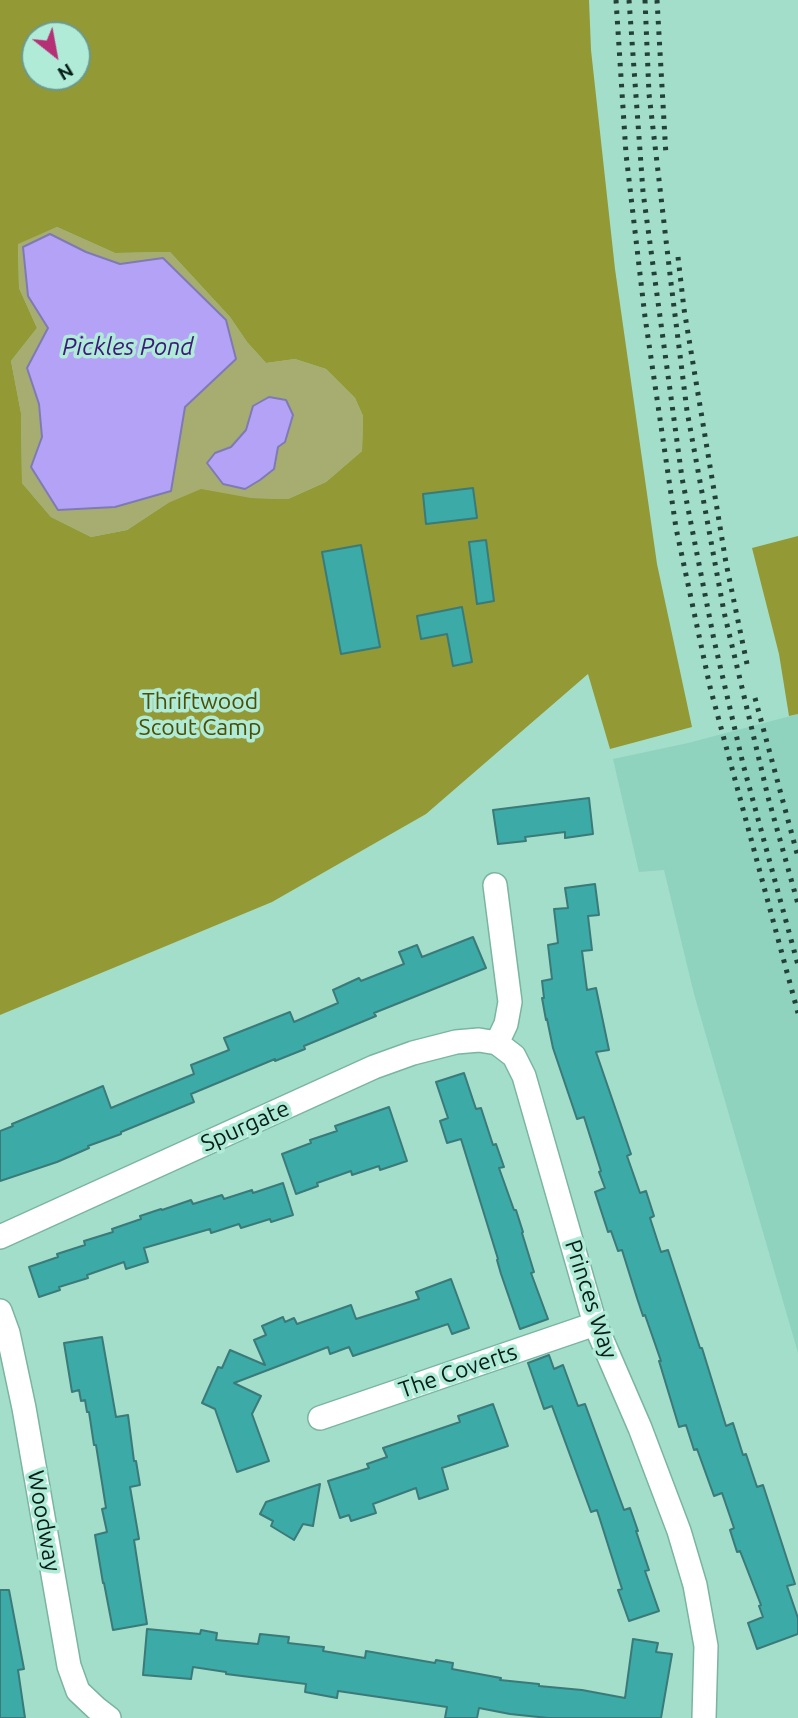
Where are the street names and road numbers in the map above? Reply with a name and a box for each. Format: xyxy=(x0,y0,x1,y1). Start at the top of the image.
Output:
street label: Spurgate xyxy=(196,1094,294,1158)
street label: Princes Way xyxy=(559,1236,623,1362)
street label: The Coverts xyxy=(395,1338,521,1404)
street label: Woodway xyxy=(22,1468,66,1574)

